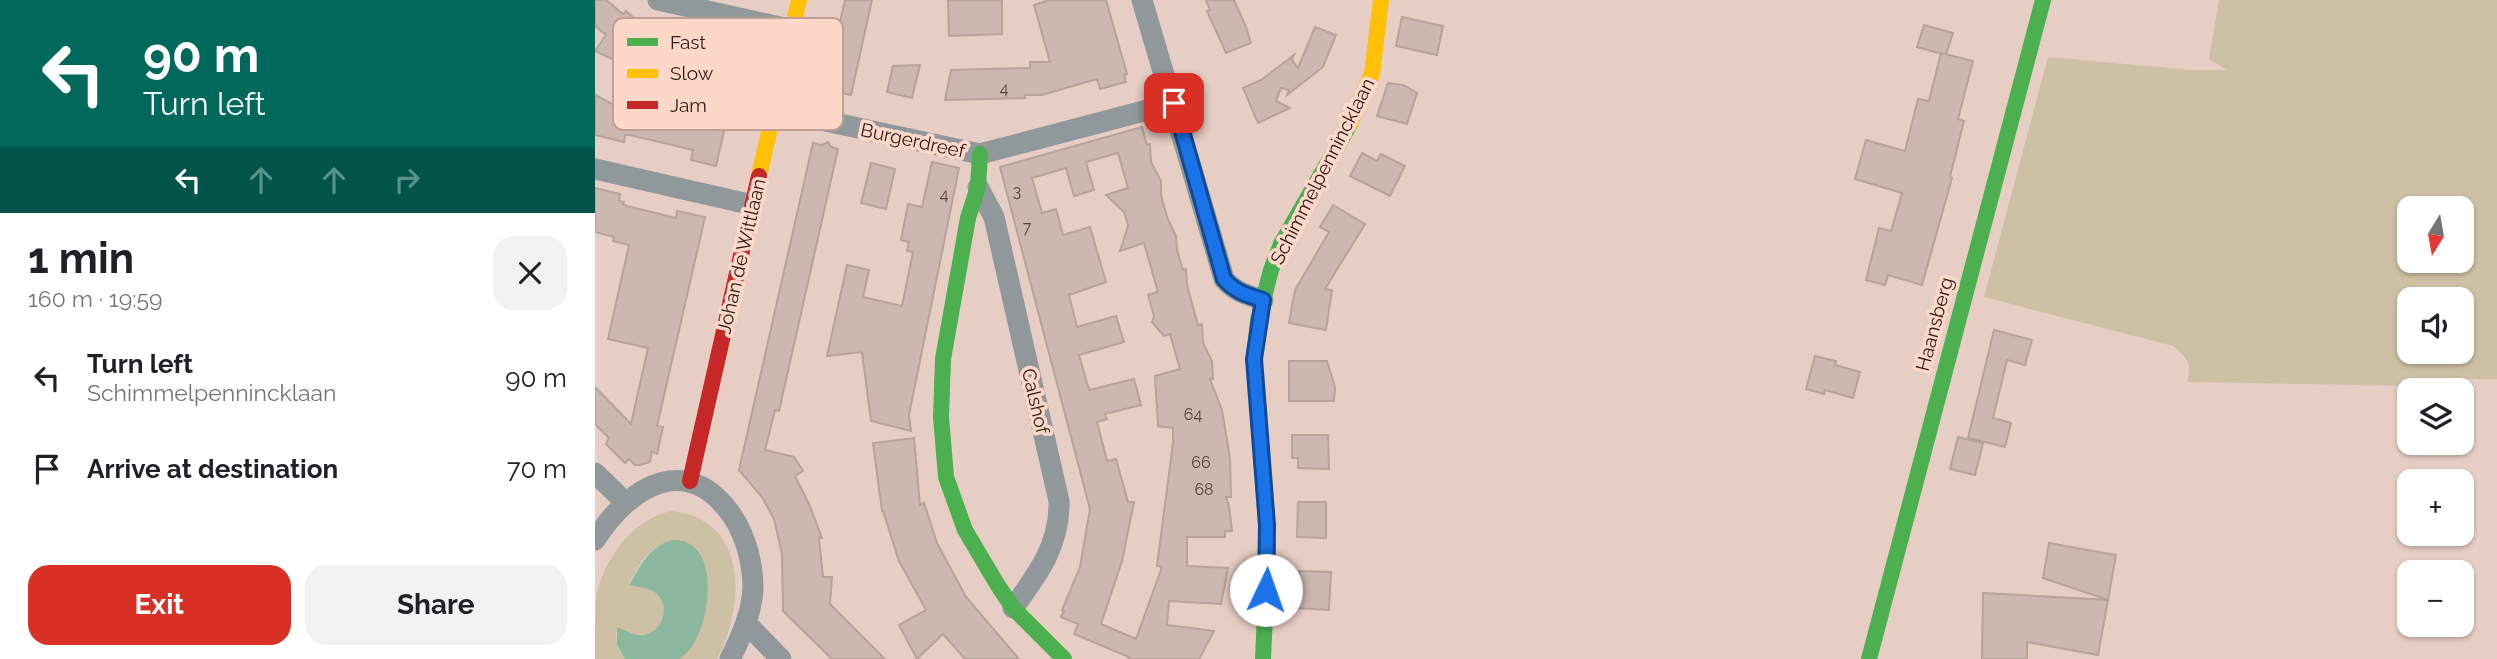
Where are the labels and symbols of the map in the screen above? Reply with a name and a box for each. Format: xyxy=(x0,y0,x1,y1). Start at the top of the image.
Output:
legend xyxy=(613,18,843,130)
text: Fast xyxy=(670,31,706,53)
text: Slow xyxy=(670,62,714,84)
pin xyxy=(1144,73,1204,133)
street label: Schimmelpennincklaan xyxy=(1265,74,1379,268)
house number: 4 xyxy=(1000,79,1009,98)
text: Jam xyxy=(670,94,707,116)
street label: Burgerdreef xyxy=(859,118,968,162)
street label: Johan de Wittlaan xyxy=(712,176,770,336)
house number: 3 xyxy=(1013,182,1021,201)
house number: 4 xyxy=(940,185,949,204)
north arrow xyxy=(2397,196,2475,273)
house number: 7 xyxy=(1023,218,1032,237)
street label: Haansberg xyxy=(1911,275,1957,373)
street label: Calshof xyxy=(1018,366,1054,436)
house number: 64 xyxy=(1184,405,1202,424)
house number: 66 xyxy=(1191,453,1211,472)
house number: 68 xyxy=(1194,480,1214,499)
position arrow xyxy=(1229,553,1303,627)

